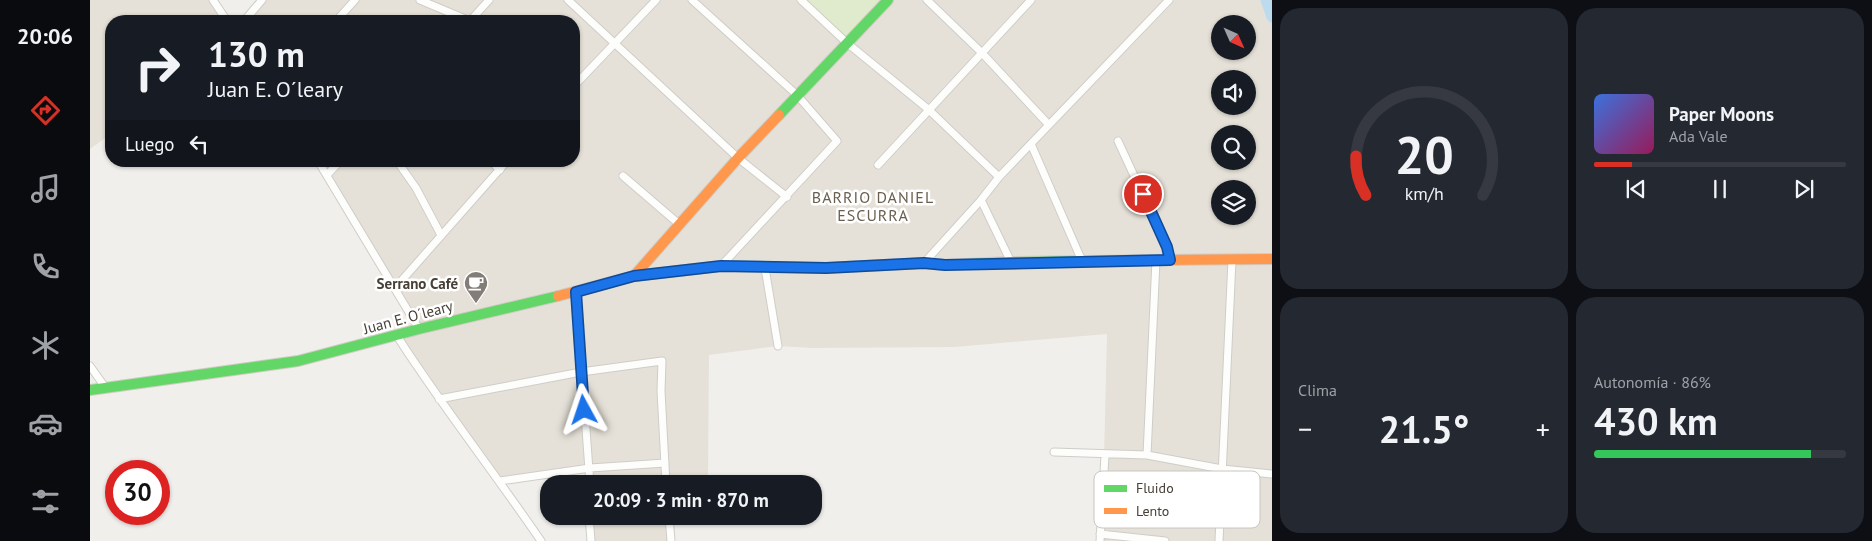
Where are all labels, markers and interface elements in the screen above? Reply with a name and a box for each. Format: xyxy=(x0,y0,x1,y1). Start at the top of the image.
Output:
north arrow xyxy=(1211,15,1256,60)
map controls xyxy=(1211,15,1256,225)
text: 20:06 xyxy=(17,22,73,50)
text: 130 m xyxy=(208,31,305,77)
icon: right xyxy=(125,35,190,100)
button: sound xyxy=(1211,70,1256,115)
text: Juan E. O´leary xyxy=(208,75,343,103)
icon: directions xyxy=(28,93,63,128)
text: Paper Moons xyxy=(1669,102,1774,126)
text: 20 xyxy=(1395,121,1453,188)
button: search xyxy=(1211,125,1256,170)
text: Ada Vale xyxy=(1669,126,1728,146)
icon: left xyxy=(185,130,213,158)
text: Luego xyxy=(125,132,175,156)
icon: music xyxy=(28,171,63,206)
pin xyxy=(1122,173,1164,215)
icon: previous xyxy=(1622,175,1650,203)
icon: pause xyxy=(1706,175,1734,203)
icon: next xyxy=(1790,175,1818,203)
icon: arrive xyxy=(1129,180,1157,208)
button: layers xyxy=(1211,180,1256,225)
text: km/h xyxy=(1404,182,1444,205)
district label: BARRIO DANIEL ESCURRA xyxy=(812,187,934,225)
icon: phone xyxy=(28,249,63,284)
cafe icon: Serrano Café xyxy=(463,270,489,304)
place label: Serrano Café xyxy=(377,274,458,293)
street label: Juan E. O´leary xyxy=(360,296,455,338)
icon: climate xyxy=(28,328,63,363)
text: Autonomía · 86% xyxy=(1594,372,1711,392)
text: Clima xyxy=(1298,380,1337,400)
position arrow xyxy=(557,383,609,435)
text: 430 km xyxy=(1594,396,1718,445)
text: 21.5° xyxy=(1379,404,1469,453)
icon: car xyxy=(28,406,63,441)
text: − xyxy=(1298,410,1312,447)
text: + xyxy=(1536,410,1550,447)
speed limit sign: 30 xyxy=(105,460,170,525)
legend xyxy=(1094,471,1260,528)
text: Fluido xyxy=(1136,479,1174,497)
icon: filters xyxy=(28,484,63,519)
text: 20:09 · 3 min · 870 m xyxy=(593,488,769,512)
text: Lento xyxy=(1136,502,1169,520)

